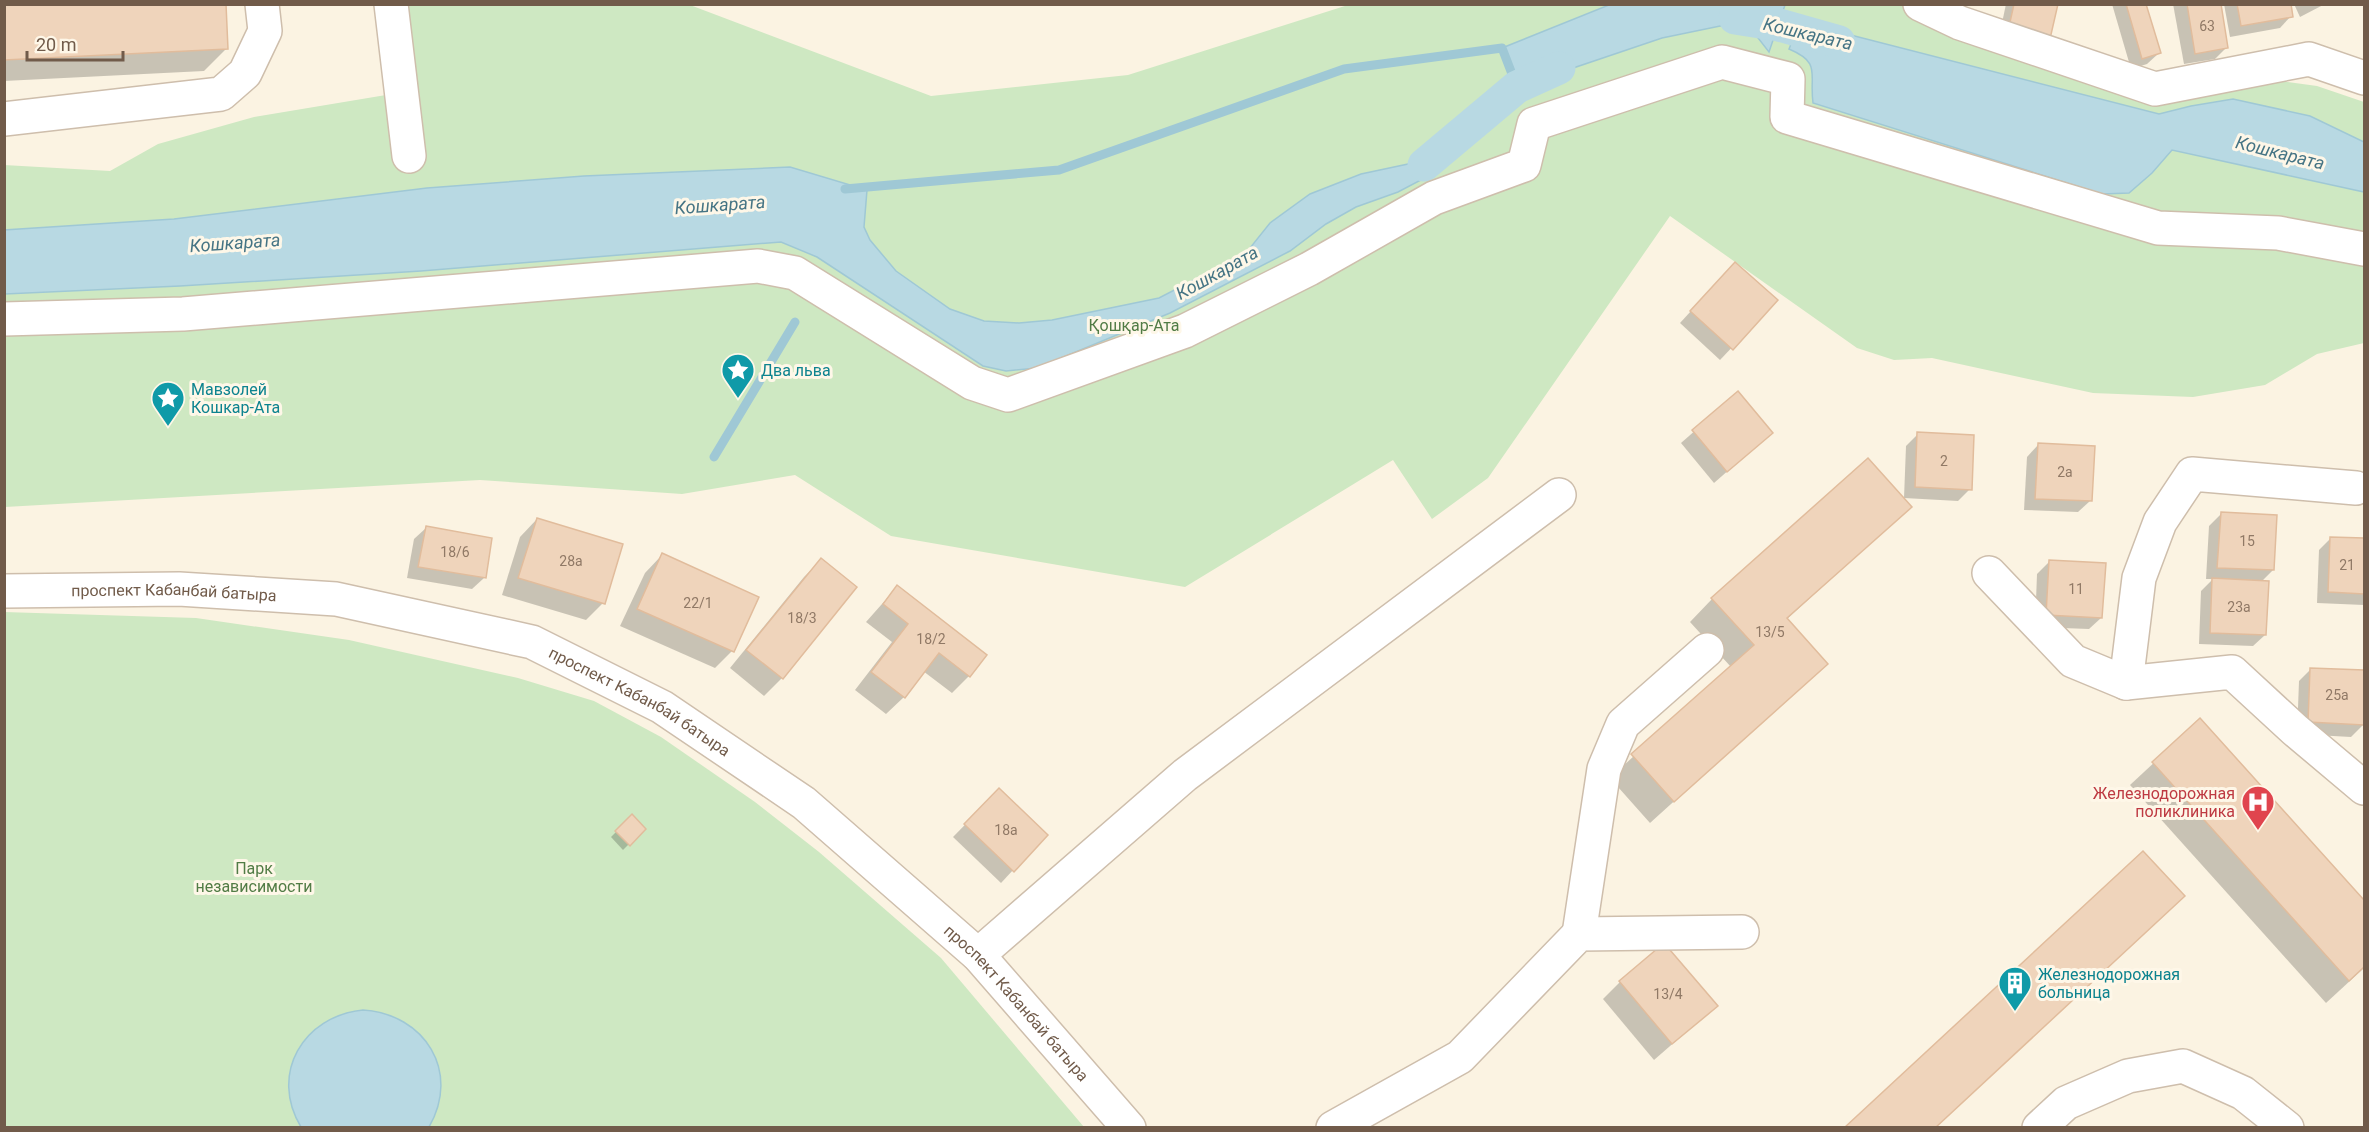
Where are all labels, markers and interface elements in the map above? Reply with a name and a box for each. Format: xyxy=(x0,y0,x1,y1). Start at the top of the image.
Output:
water label: Кошкарата xyxy=(1761,13,1855,54)
house number: 63 xyxy=(2199,18,2215,34)
scale bar xyxy=(27,24,123,62)
text: 20 m xyxy=(36,34,76,55)
water label: Кошкарата xyxy=(2233,131,2327,174)
water label: Кошкарата xyxy=(674,191,766,218)
water label: Кошкарата xyxy=(189,229,281,256)
water label: Кошкарата xyxy=(1172,241,1262,304)
park label: Қошқар-Ата xyxy=(1089,316,1179,335)
place icon: Два льва xyxy=(720,352,756,399)
place label: Два льва xyxy=(761,361,831,380)
place icon: Мавзолей Кошкар-Ата xyxy=(150,380,186,427)
place label: Мавзолей Кошкар-Ата xyxy=(191,380,280,417)
house number: 2 xyxy=(1940,453,1948,469)
house number: 2а xyxy=(2057,464,2073,480)
house number: 15 xyxy=(2239,533,2255,549)
house number: 18/6 xyxy=(440,544,470,560)
house number: 28а xyxy=(559,553,583,569)
house number: 21 xyxy=(2339,557,2355,573)
street label: проспект Кабанбай батыра xyxy=(71,580,277,605)
house number: 11 xyxy=(2068,581,2084,597)
house number: 22/1 xyxy=(683,595,713,611)
house number: 23а xyxy=(2227,599,2251,615)
house number: 18/3 xyxy=(787,610,817,626)
house number: 13/5 xyxy=(1755,624,1785,640)
house number: 18/2 xyxy=(916,631,946,647)
street label: проспект Кабанбай батыра xyxy=(546,643,734,760)
house number: 25а xyxy=(2325,687,2349,703)
place label: Железнодорожная поликлиника xyxy=(2093,784,2235,821)
hospital icon: Железнодорожная поликлиника xyxy=(2240,784,2276,831)
house number: 18а xyxy=(994,822,1018,838)
park label: Парк независимости xyxy=(196,859,312,896)
street label: проспект Кабанбай батыра xyxy=(940,921,1093,1085)
building icon: Железнодорожная больница xyxy=(1997,965,2033,1012)
place label: Железнодорожная больница xyxy=(2038,965,2180,1002)
house number: 13/4 xyxy=(1653,986,1683,1002)

